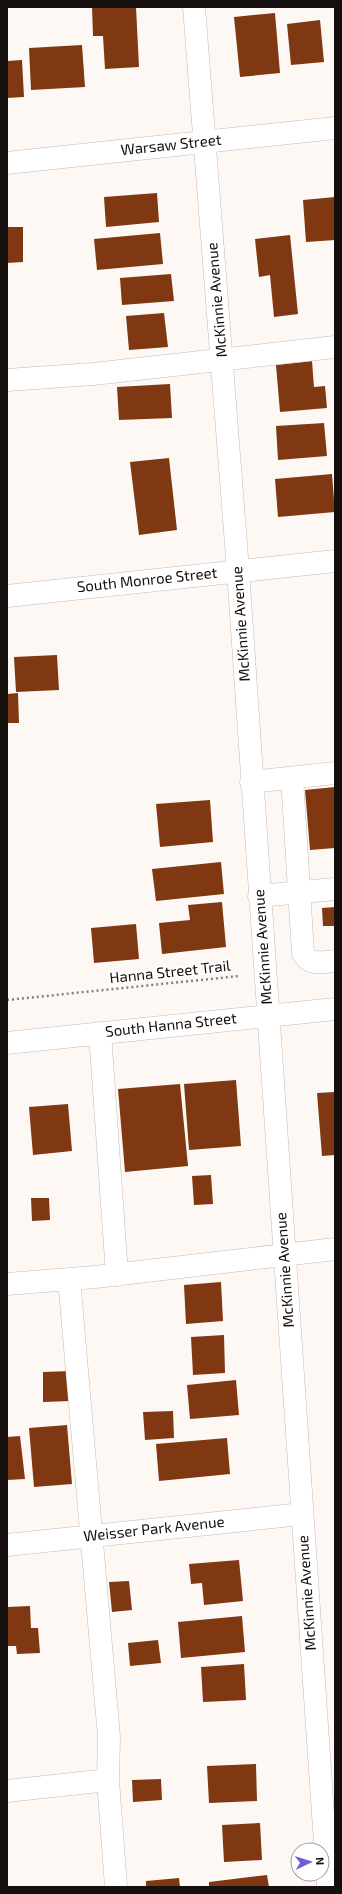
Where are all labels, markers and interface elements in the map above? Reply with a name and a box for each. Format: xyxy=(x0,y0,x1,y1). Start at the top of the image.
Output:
street label: Warsaw Street xyxy=(120,130,222,158)
street label: McKinnie Avenue xyxy=(202,242,230,358)
street label: South Monroe Street xyxy=(76,563,218,595)
street label: McKinnie Avenue xyxy=(227,566,253,682)
street label: McKinnie Avenue xyxy=(249,889,275,1005)
street label: Hanna Street Trail xyxy=(108,956,232,986)
street label: South Hanna Street xyxy=(104,1008,238,1040)
street label: McKinnie Avenue xyxy=(271,1212,297,1328)
street label: Weisser Park Avenue xyxy=(82,1512,225,1544)
street label: McKinnie Avenue xyxy=(293,1535,319,1651)
north arrow xyxy=(290,1842,330,1882)
text: N xyxy=(314,1857,327,1866)

